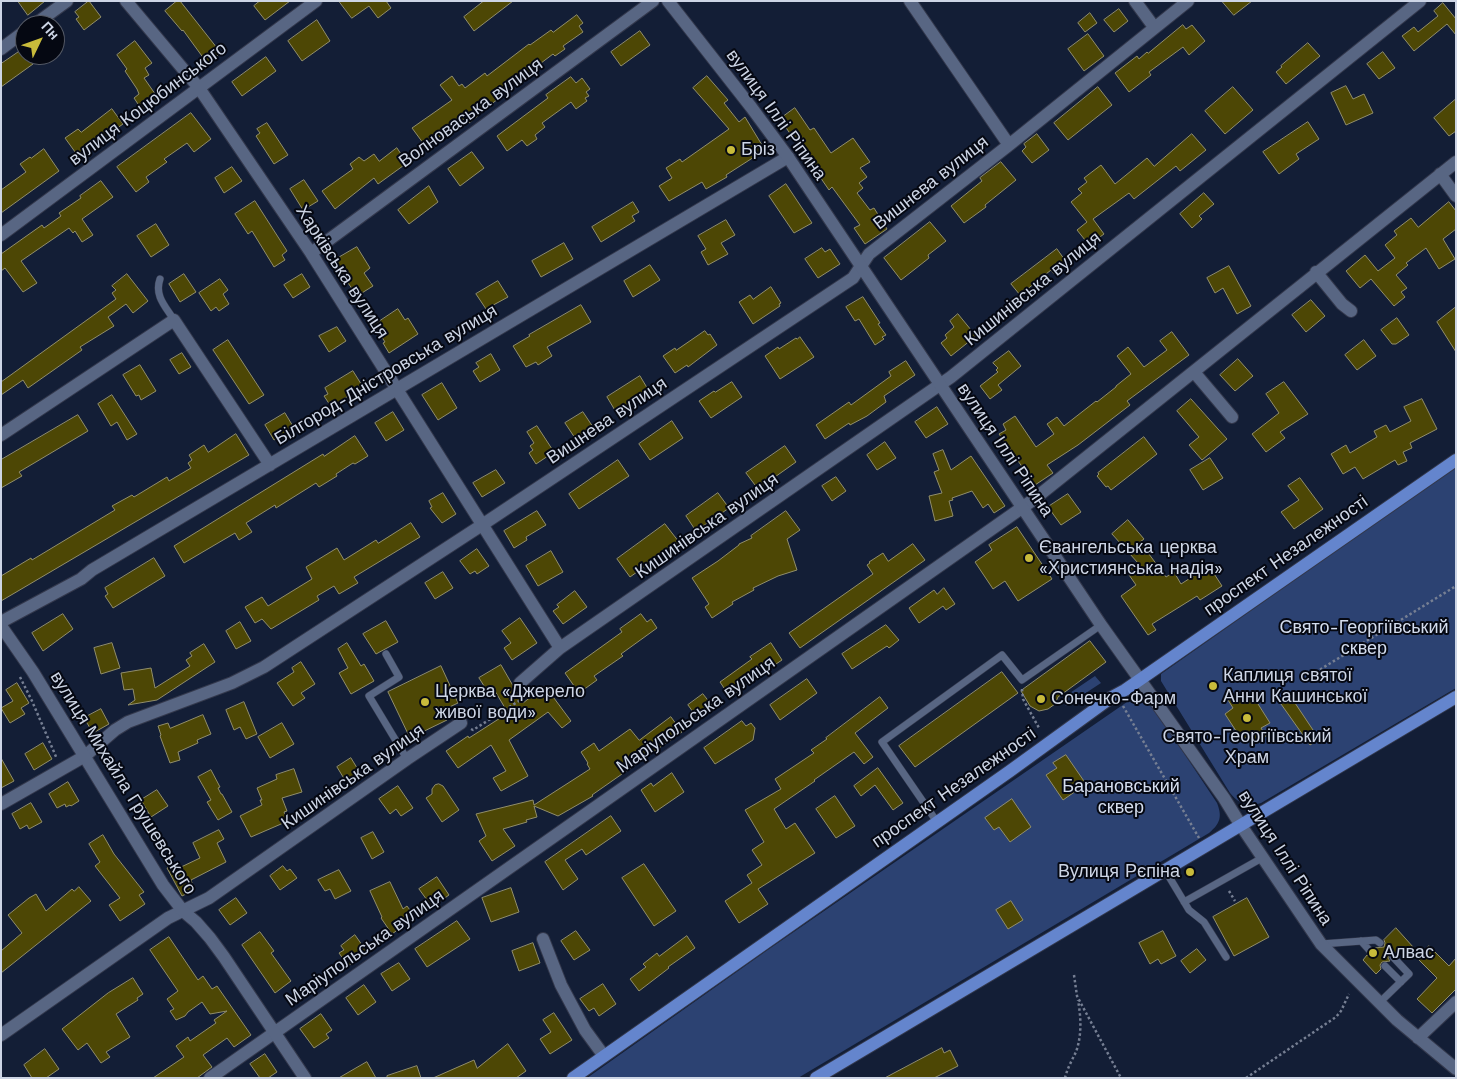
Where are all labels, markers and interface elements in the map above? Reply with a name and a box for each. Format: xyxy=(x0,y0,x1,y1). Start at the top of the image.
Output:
north arrow xyxy=(15,15,65,65)
text: Пн xyxy=(38,18,63,43)
street label: вулиця Коцюбинського xyxy=(65,38,231,170)
street label: вулиця Іллі Ріпина xyxy=(721,45,831,185)
street label: Волноваська вулиця xyxy=(395,54,547,172)
street label: Вишнева вулиця xyxy=(869,131,993,235)
place label: Бріз xyxy=(741,139,775,161)
marker: Бріз xyxy=(725,144,737,156)
street label: Харківська вулиця xyxy=(291,201,393,343)
street label: Кишинівська вулиця xyxy=(960,227,1106,351)
street label: Білгород-Дністровська вулиця xyxy=(271,300,501,450)
street label: Вишнева вулиця xyxy=(543,373,671,469)
street label: вулиця Іллі Ріпина xyxy=(952,379,1058,521)
street label: Кишинівська вулиця xyxy=(631,469,783,583)
street label: проспект Незалежності xyxy=(1200,491,1372,621)
place label: Євангельська церква «Християнська надія» xyxy=(1039,537,1223,580)
marker: Євангельська церква «Християнська надія» xyxy=(1023,552,1035,564)
park label: Свято-Георгіївський сквер xyxy=(1279,617,1449,660)
street label: Маріупольська вулиця xyxy=(613,652,779,778)
place label: Каплиця cвятої Анни Кашинської xyxy=(1223,665,1367,708)
street label: вулиця Михайла Грушевського xyxy=(45,667,201,899)
marker: Каплиця cвятої Анни Кашинської xyxy=(1207,680,1219,692)
place label: Церква «Джерело живої води» xyxy=(435,681,585,724)
place label: Сонечко-Фарм xyxy=(1051,688,1176,710)
marker: Сонечко-Фарм xyxy=(1035,693,1047,705)
marker: Церква «Джерело живої води» xyxy=(419,696,431,708)
marker: Свято-Георгіївський Храм xyxy=(1241,712,1253,724)
street label: Кишинівська вулиця xyxy=(277,720,429,834)
street label: проспект Незалежності xyxy=(868,723,1040,853)
place label: Свято-Георгіївський Храм xyxy=(1162,726,1332,769)
park label: Барановський сквер xyxy=(1062,776,1180,819)
street label: вулиця Іллі Ріпина xyxy=(1233,787,1337,929)
place label: Вулиця Рєпіна xyxy=(1058,861,1180,883)
marker: Вулиця Рєпіна xyxy=(1184,866,1196,878)
street label: Маріупольська вулиця xyxy=(282,885,448,1011)
place label: Алвас xyxy=(1383,942,1434,964)
marker: Алвас xyxy=(1367,947,1379,959)

